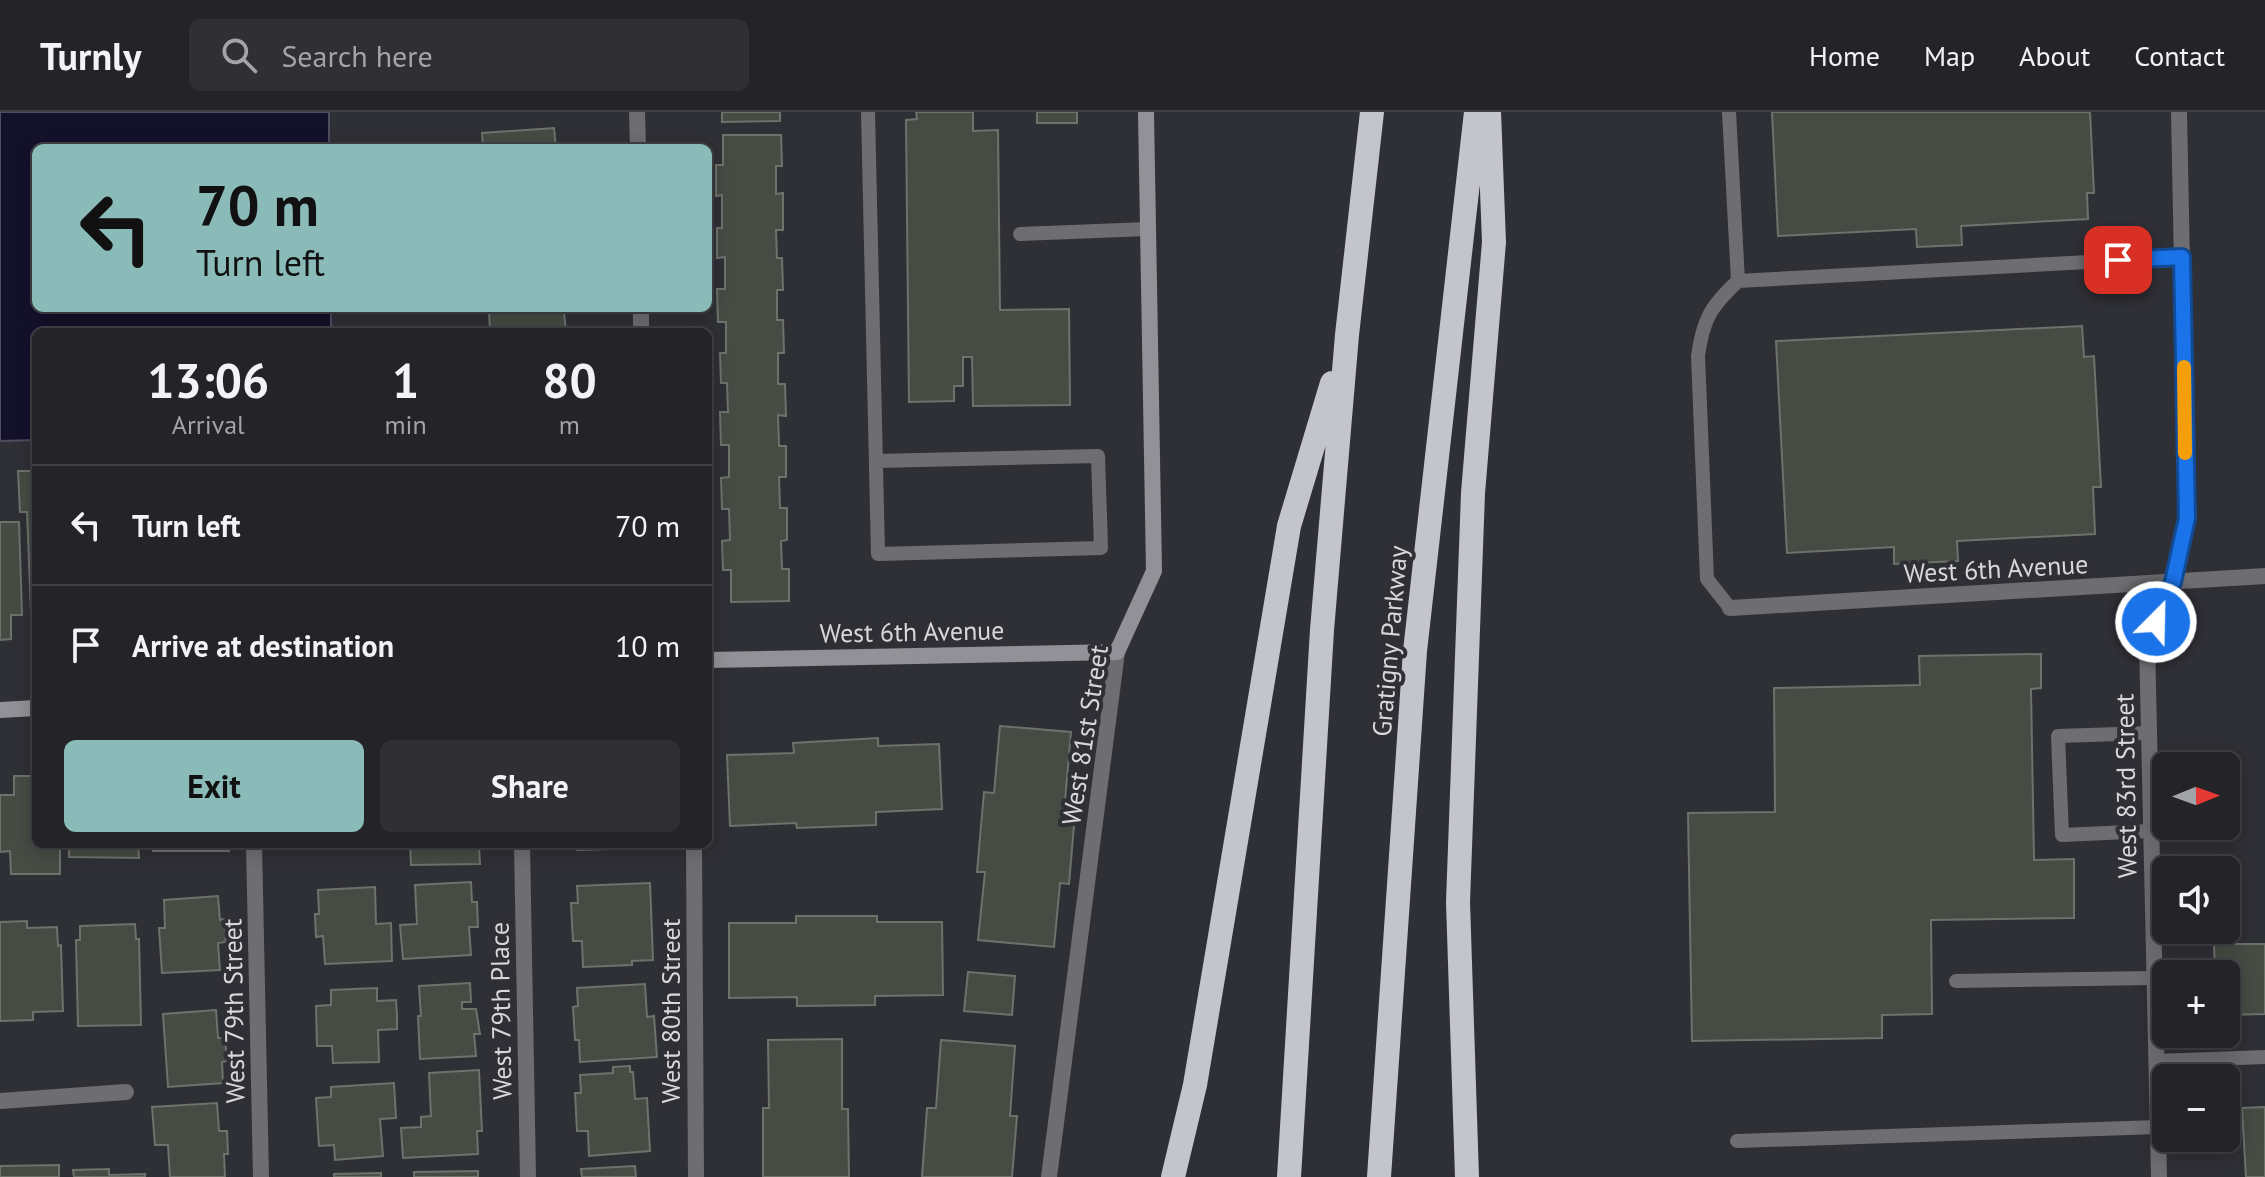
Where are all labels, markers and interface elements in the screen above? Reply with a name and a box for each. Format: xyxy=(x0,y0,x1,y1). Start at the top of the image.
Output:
search box xyxy=(189,19,749,91)
text: Turnly xyxy=(40,31,141,80)
icon: search xyxy=(217,33,261,77)
text: Search here xyxy=(281,36,433,75)
text: Home xyxy=(1809,37,1880,74)
text: Map xyxy=(1924,37,1975,74)
text: About xyxy=(2019,37,2090,74)
text: Contact xyxy=(2134,37,2225,74)
text: 70 m xyxy=(196,169,319,241)
icon: left xyxy=(64,176,168,280)
pin xyxy=(2084,226,2152,294)
icon: arrive xyxy=(2096,238,2140,282)
text: Turn left xyxy=(196,239,325,286)
text: 13:06 xyxy=(147,349,269,411)
text: 1 xyxy=(392,349,419,411)
text: 80 xyxy=(542,349,597,411)
text: Arrival xyxy=(172,408,245,441)
text: min xyxy=(385,408,427,441)
text: m xyxy=(559,408,580,441)
icon: left xyxy=(64,503,108,547)
text: Turn left xyxy=(132,506,240,545)
text: 70 m xyxy=(615,506,680,545)
street label: Gratigny Parkway xyxy=(1365,544,1414,738)
street label: West 6th Avenue xyxy=(1903,547,2089,590)
position arrow xyxy=(2114,580,2198,664)
street label: West 6th Avenue xyxy=(819,613,1005,650)
icon: arrive xyxy=(64,623,108,667)
text: Arrive at destination xyxy=(132,626,394,665)
text: 10 m xyxy=(615,626,680,665)
street label: West 81st Street xyxy=(1054,642,1115,827)
street label: West 83rd Street xyxy=(2107,693,2144,879)
button: Exit xyxy=(64,740,364,832)
button: Share xyxy=(380,740,680,832)
north arrow xyxy=(2152,752,2240,840)
map controls xyxy=(2152,752,2240,1152)
button: sound xyxy=(2152,856,2240,944)
street label: West 79th Street xyxy=(215,918,252,1104)
street label: West 80th Street xyxy=(654,918,687,1104)
street label: West 79th Place xyxy=(482,922,519,1100)
button: + xyxy=(2152,960,2240,1048)
button: − xyxy=(2152,1064,2240,1152)

